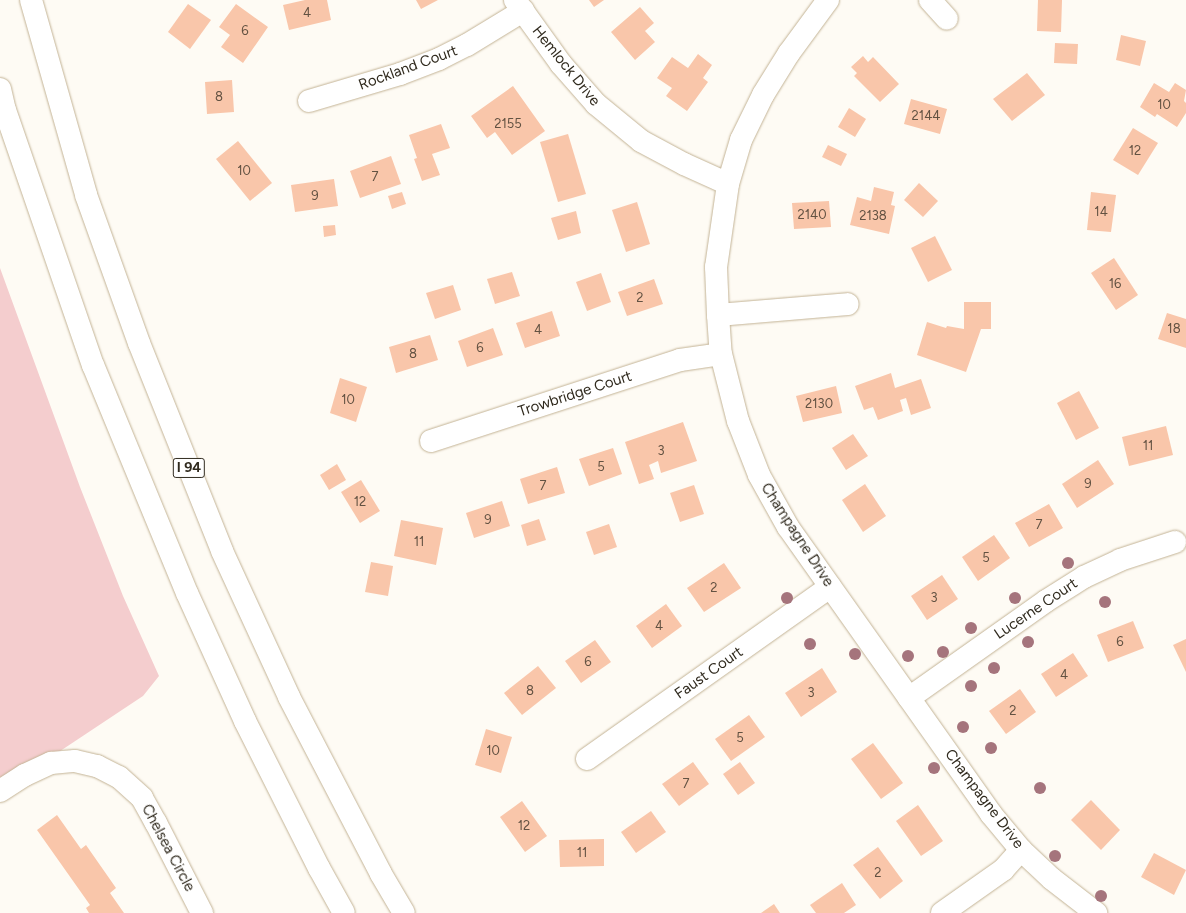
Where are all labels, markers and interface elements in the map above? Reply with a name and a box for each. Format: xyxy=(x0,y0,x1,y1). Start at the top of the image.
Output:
house number: 4 xyxy=(303,5,311,21)
street label: Hemlock Drive xyxy=(528,22,604,110)
house number: 6 xyxy=(241,23,249,39)
street label: Rockland Court xyxy=(356,42,460,94)
house number: 8 xyxy=(215,89,223,105)
house number: 10 xyxy=(1157,97,1171,113)
house number: 2144 xyxy=(912,108,940,124)
house number: 2155 xyxy=(494,116,522,132)
house number: 12 xyxy=(1129,143,1141,159)
house number: 10 xyxy=(237,163,251,179)
house number: 7 xyxy=(372,169,378,185)
house number: 9 xyxy=(311,188,319,204)
house number: 14 xyxy=(1094,204,1108,220)
house number: 2140 xyxy=(797,207,827,223)
house number: 2138 xyxy=(859,208,887,224)
house number: 16 xyxy=(1109,276,1121,292)
house number: 2 xyxy=(636,290,644,306)
house number: 18 xyxy=(1167,321,1181,337)
house number: 4 xyxy=(534,322,542,338)
house number: 6 xyxy=(476,340,484,356)
house number: 8 xyxy=(409,346,417,362)
street label: Trowbridge Court xyxy=(516,367,634,421)
house number: 10 xyxy=(341,392,355,408)
house number: 2130 xyxy=(805,396,833,412)
house number: 11 xyxy=(1143,438,1153,454)
house number: 3 xyxy=(657,443,665,459)
road number: I 94 xyxy=(172,456,206,480)
house number: 5 xyxy=(597,459,605,475)
house number: 9 xyxy=(1084,476,1092,492)
house number: 7 xyxy=(540,478,546,494)
street label: Champagne Drive xyxy=(757,480,837,590)
house number: 12 xyxy=(354,494,366,510)
house number: 9 xyxy=(484,512,492,528)
house number: 7 xyxy=(1036,517,1042,533)
house number: 11 xyxy=(414,534,424,550)
house number: 5 xyxy=(982,550,990,566)
street label: Lucerne Court xyxy=(991,575,1081,643)
house number: 2 xyxy=(710,580,718,596)
house number: 3 xyxy=(930,590,938,606)
house number: 4 xyxy=(655,618,663,634)
house number: 6 xyxy=(1116,634,1124,650)
street label: Faust Court xyxy=(671,643,747,703)
house number: 6 xyxy=(584,654,592,670)
house number: 4 xyxy=(1060,667,1068,683)
house number: 8 xyxy=(526,683,534,699)
house number: 3 xyxy=(807,685,815,701)
house number: 2 xyxy=(1009,703,1017,719)
house number: 5 xyxy=(736,730,744,746)
house number: 10 xyxy=(486,743,500,759)
street label: Champagne Drive xyxy=(941,746,1027,852)
house number: 7 xyxy=(683,776,689,792)
street label: Chelsea Circle xyxy=(137,801,199,895)
house number: 12 xyxy=(518,818,530,834)
house number: 11 xyxy=(577,845,587,861)
house number: 2 xyxy=(874,865,882,881)

